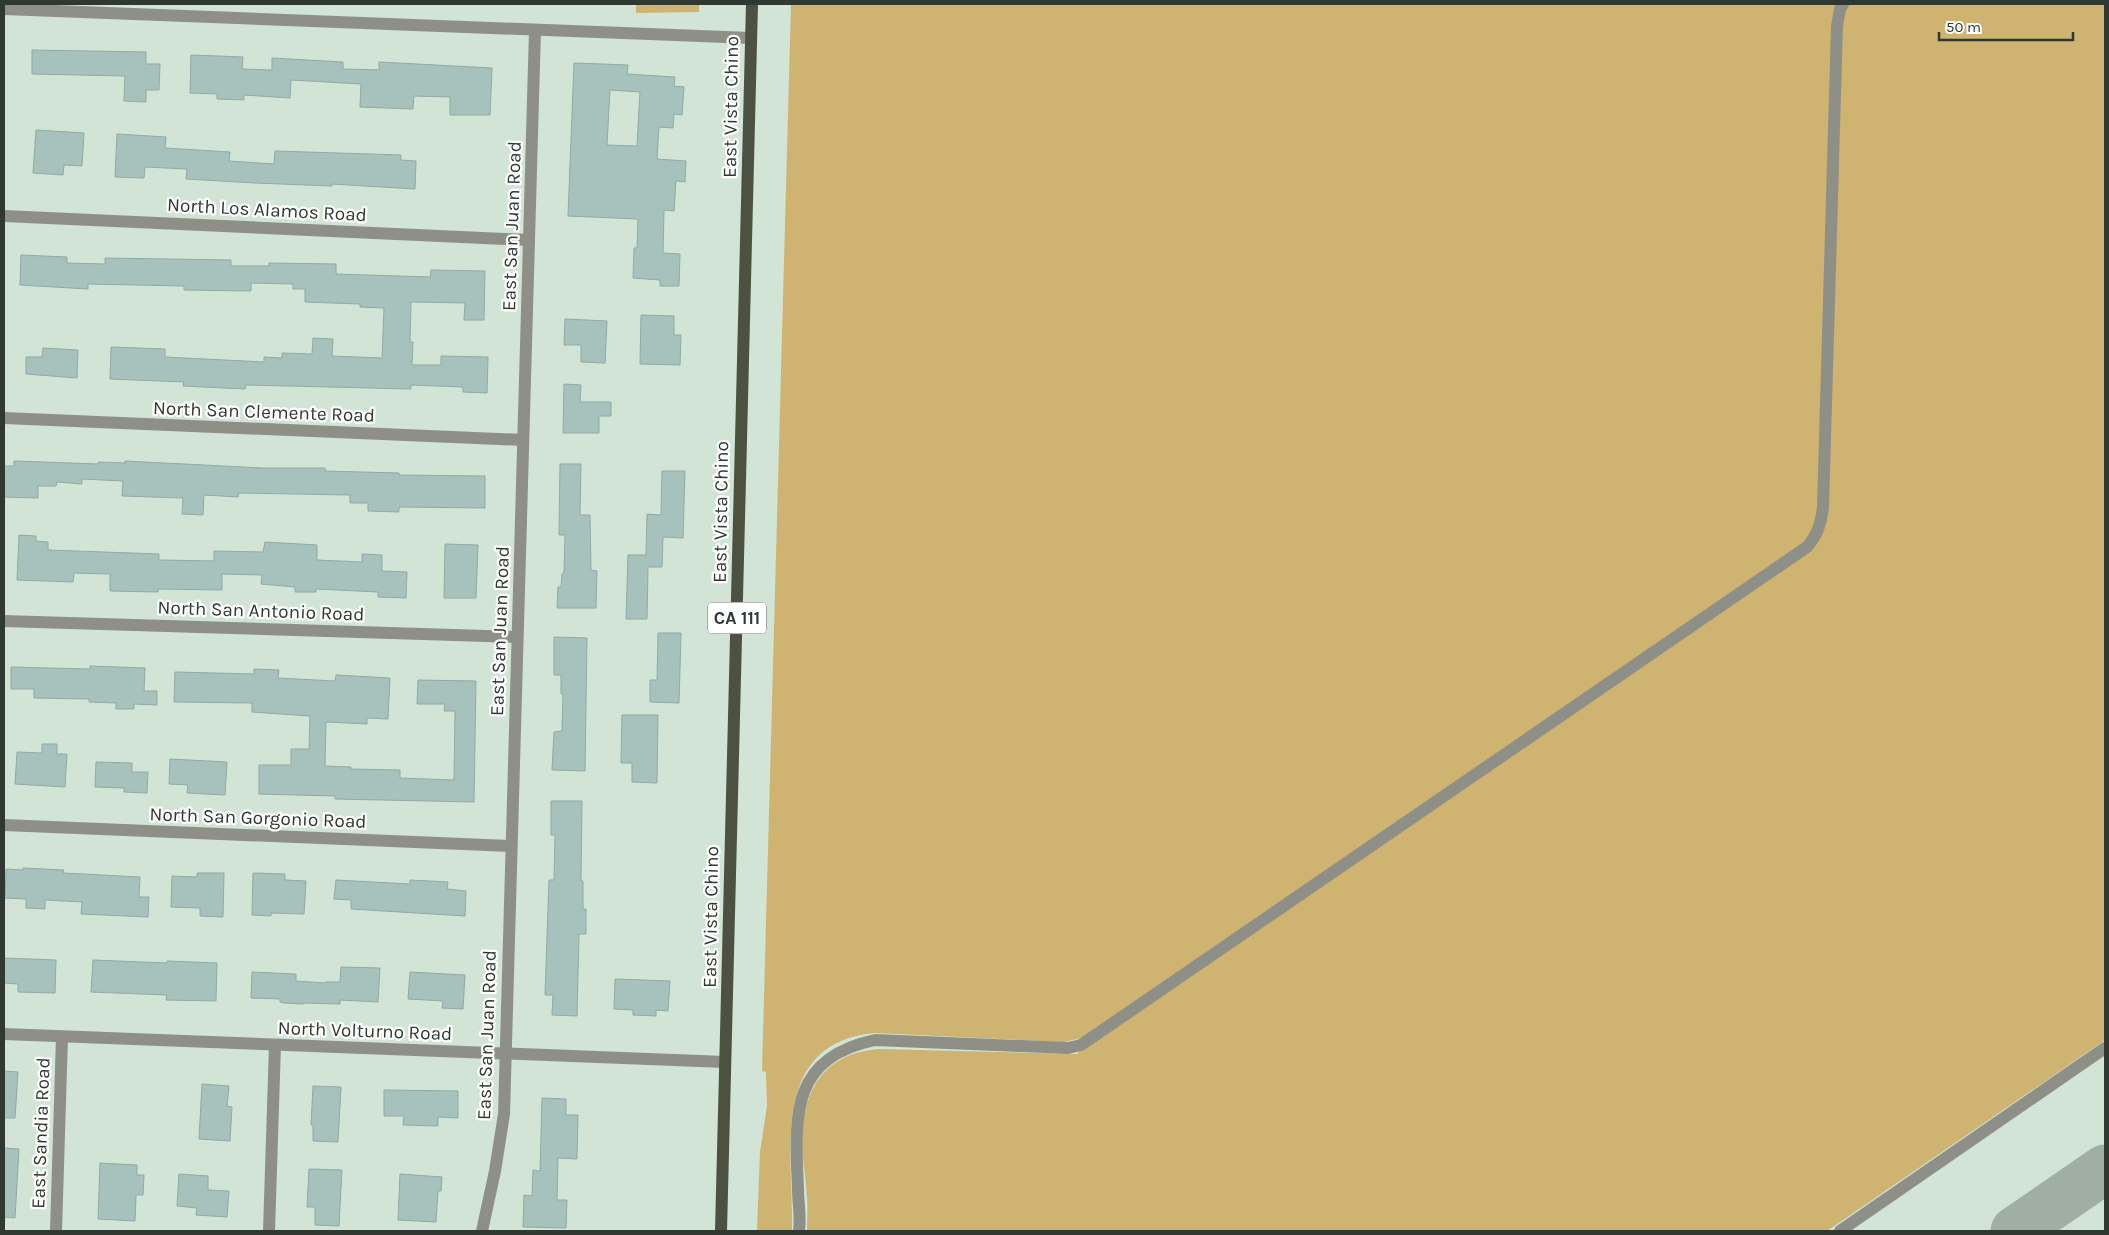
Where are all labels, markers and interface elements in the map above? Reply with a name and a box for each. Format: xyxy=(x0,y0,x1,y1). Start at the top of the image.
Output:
scale bar xyxy=(1939,10,2073,42)
text: 50 m xyxy=(1946,18,1981,36)
street label: East Vista Chino xyxy=(719,36,743,178)
street label: East San Juan Road xyxy=(498,141,526,311)
street label: North Los Alamos Road xyxy=(166,194,368,226)
street label: North San Clemente Road xyxy=(153,397,375,427)
street label: East Vista Chino xyxy=(709,441,733,583)
street label: East San Juan Road xyxy=(486,546,514,716)
street label: North San Antonio Road xyxy=(157,596,365,626)
road number: CA 111 xyxy=(708,602,766,634)
street label: North San Gorgonio Road xyxy=(149,803,367,833)
street label: East Vista Chino xyxy=(699,846,723,988)
street label: East San Juan Road xyxy=(473,950,501,1120)
street label: North Volturno Road xyxy=(277,1017,453,1045)
street label: East Sandia Road xyxy=(27,1057,55,1209)

